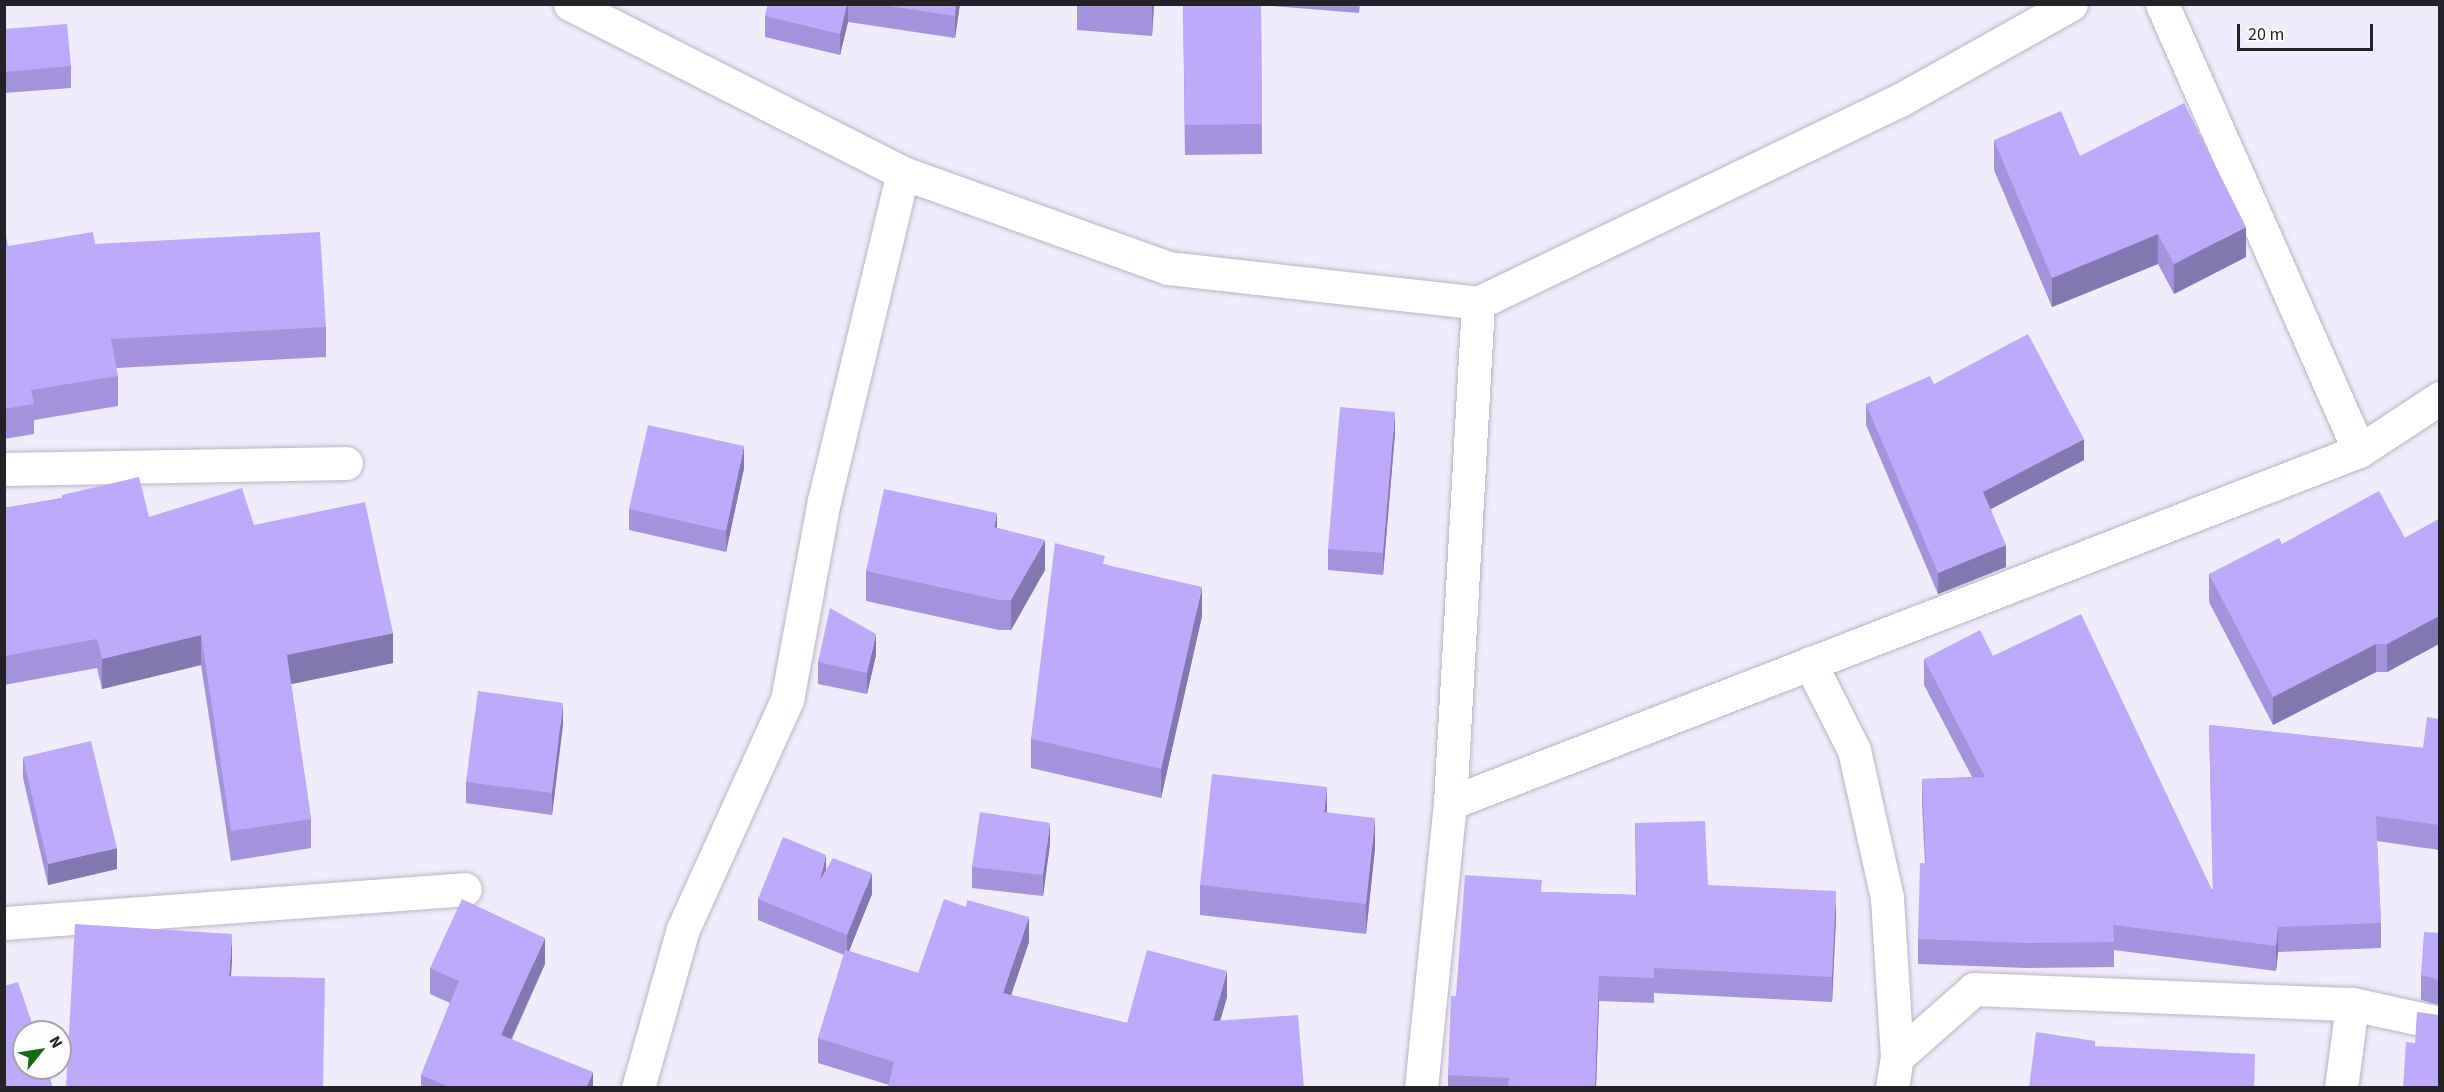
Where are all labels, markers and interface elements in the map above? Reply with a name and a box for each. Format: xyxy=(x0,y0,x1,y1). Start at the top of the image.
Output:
scale bar xyxy=(2240,12,2376,50)
text: 20 m xyxy=(2248,22,2284,47)
north arrow xyxy=(12,1020,72,1080)
text: N xyxy=(44,1032,68,1052)

